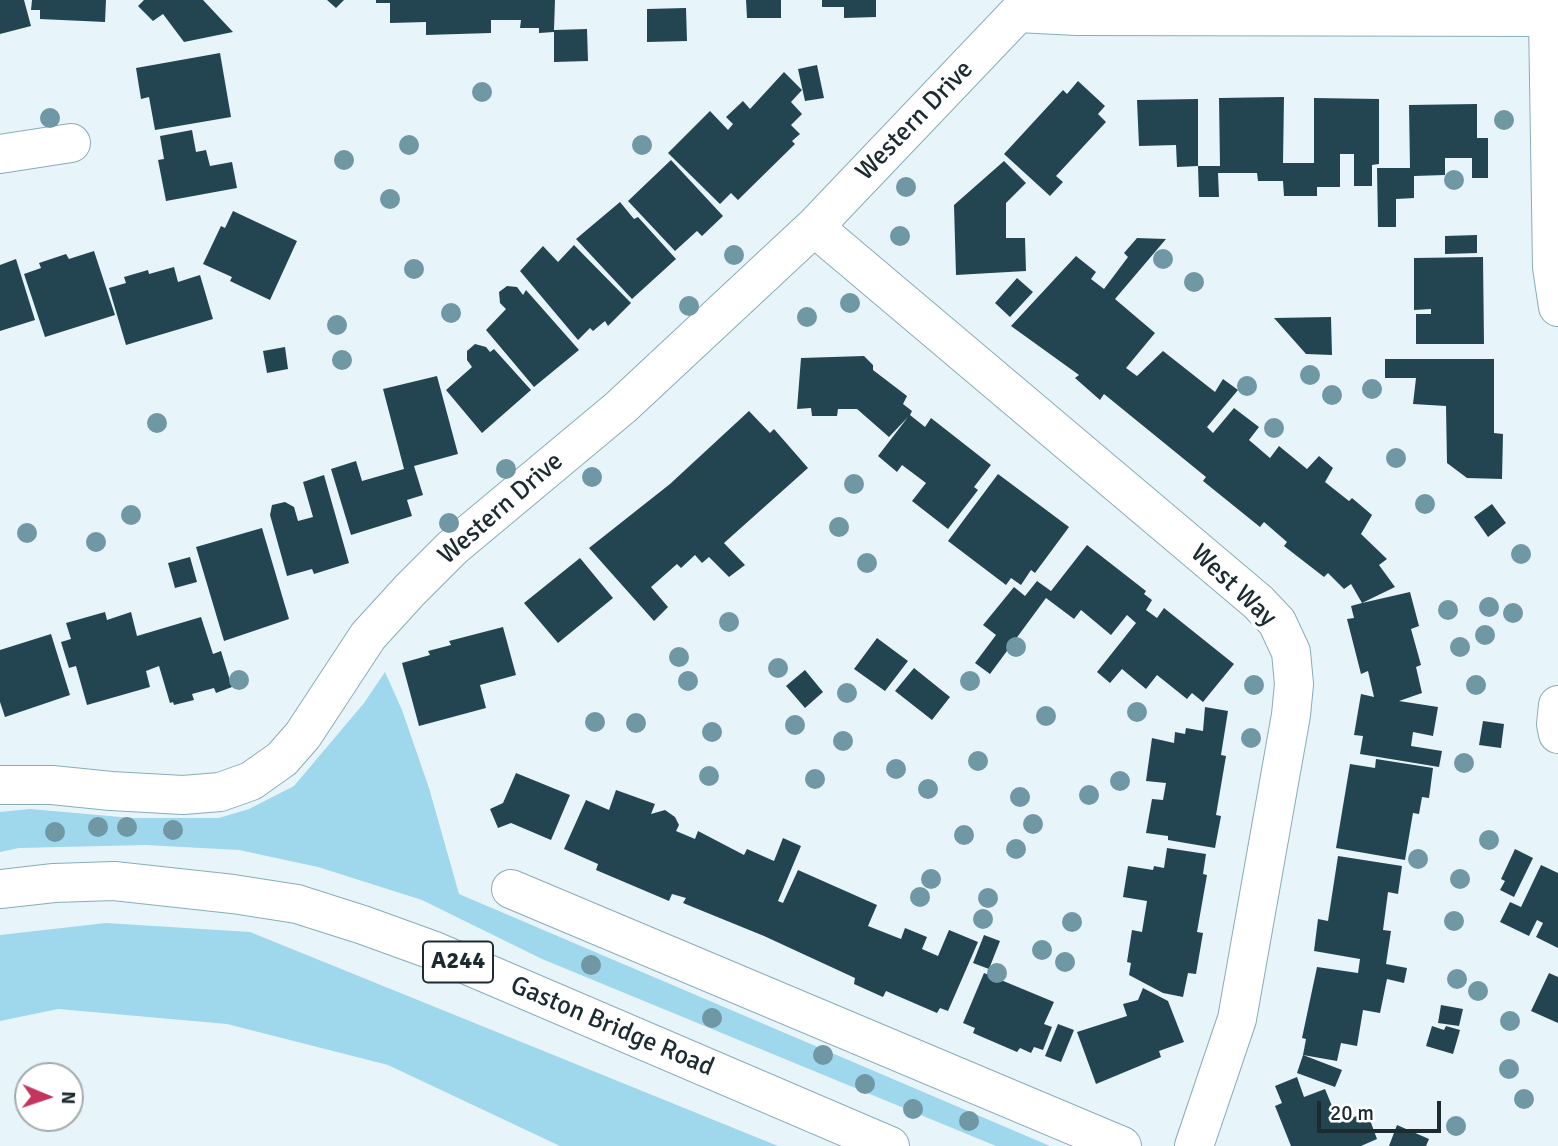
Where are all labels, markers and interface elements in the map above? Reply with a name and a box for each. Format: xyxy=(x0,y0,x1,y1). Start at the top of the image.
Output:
street label: Western Drive xyxy=(850,54,980,188)
street label: Western Drive xyxy=(432,446,570,572)
street label: West Way xyxy=(1183,538,1283,634)
road number: A244 xyxy=(423,942,493,982)
street label: Gaston Bridge Road xyxy=(506,970,718,1084)
north arrow xyxy=(14,1062,84,1132)
scale bar xyxy=(1320,1086,1444,1130)
text: N xyxy=(56,1091,80,1105)
text: 20 m xyxy=(1330,1100,1374,1126)

